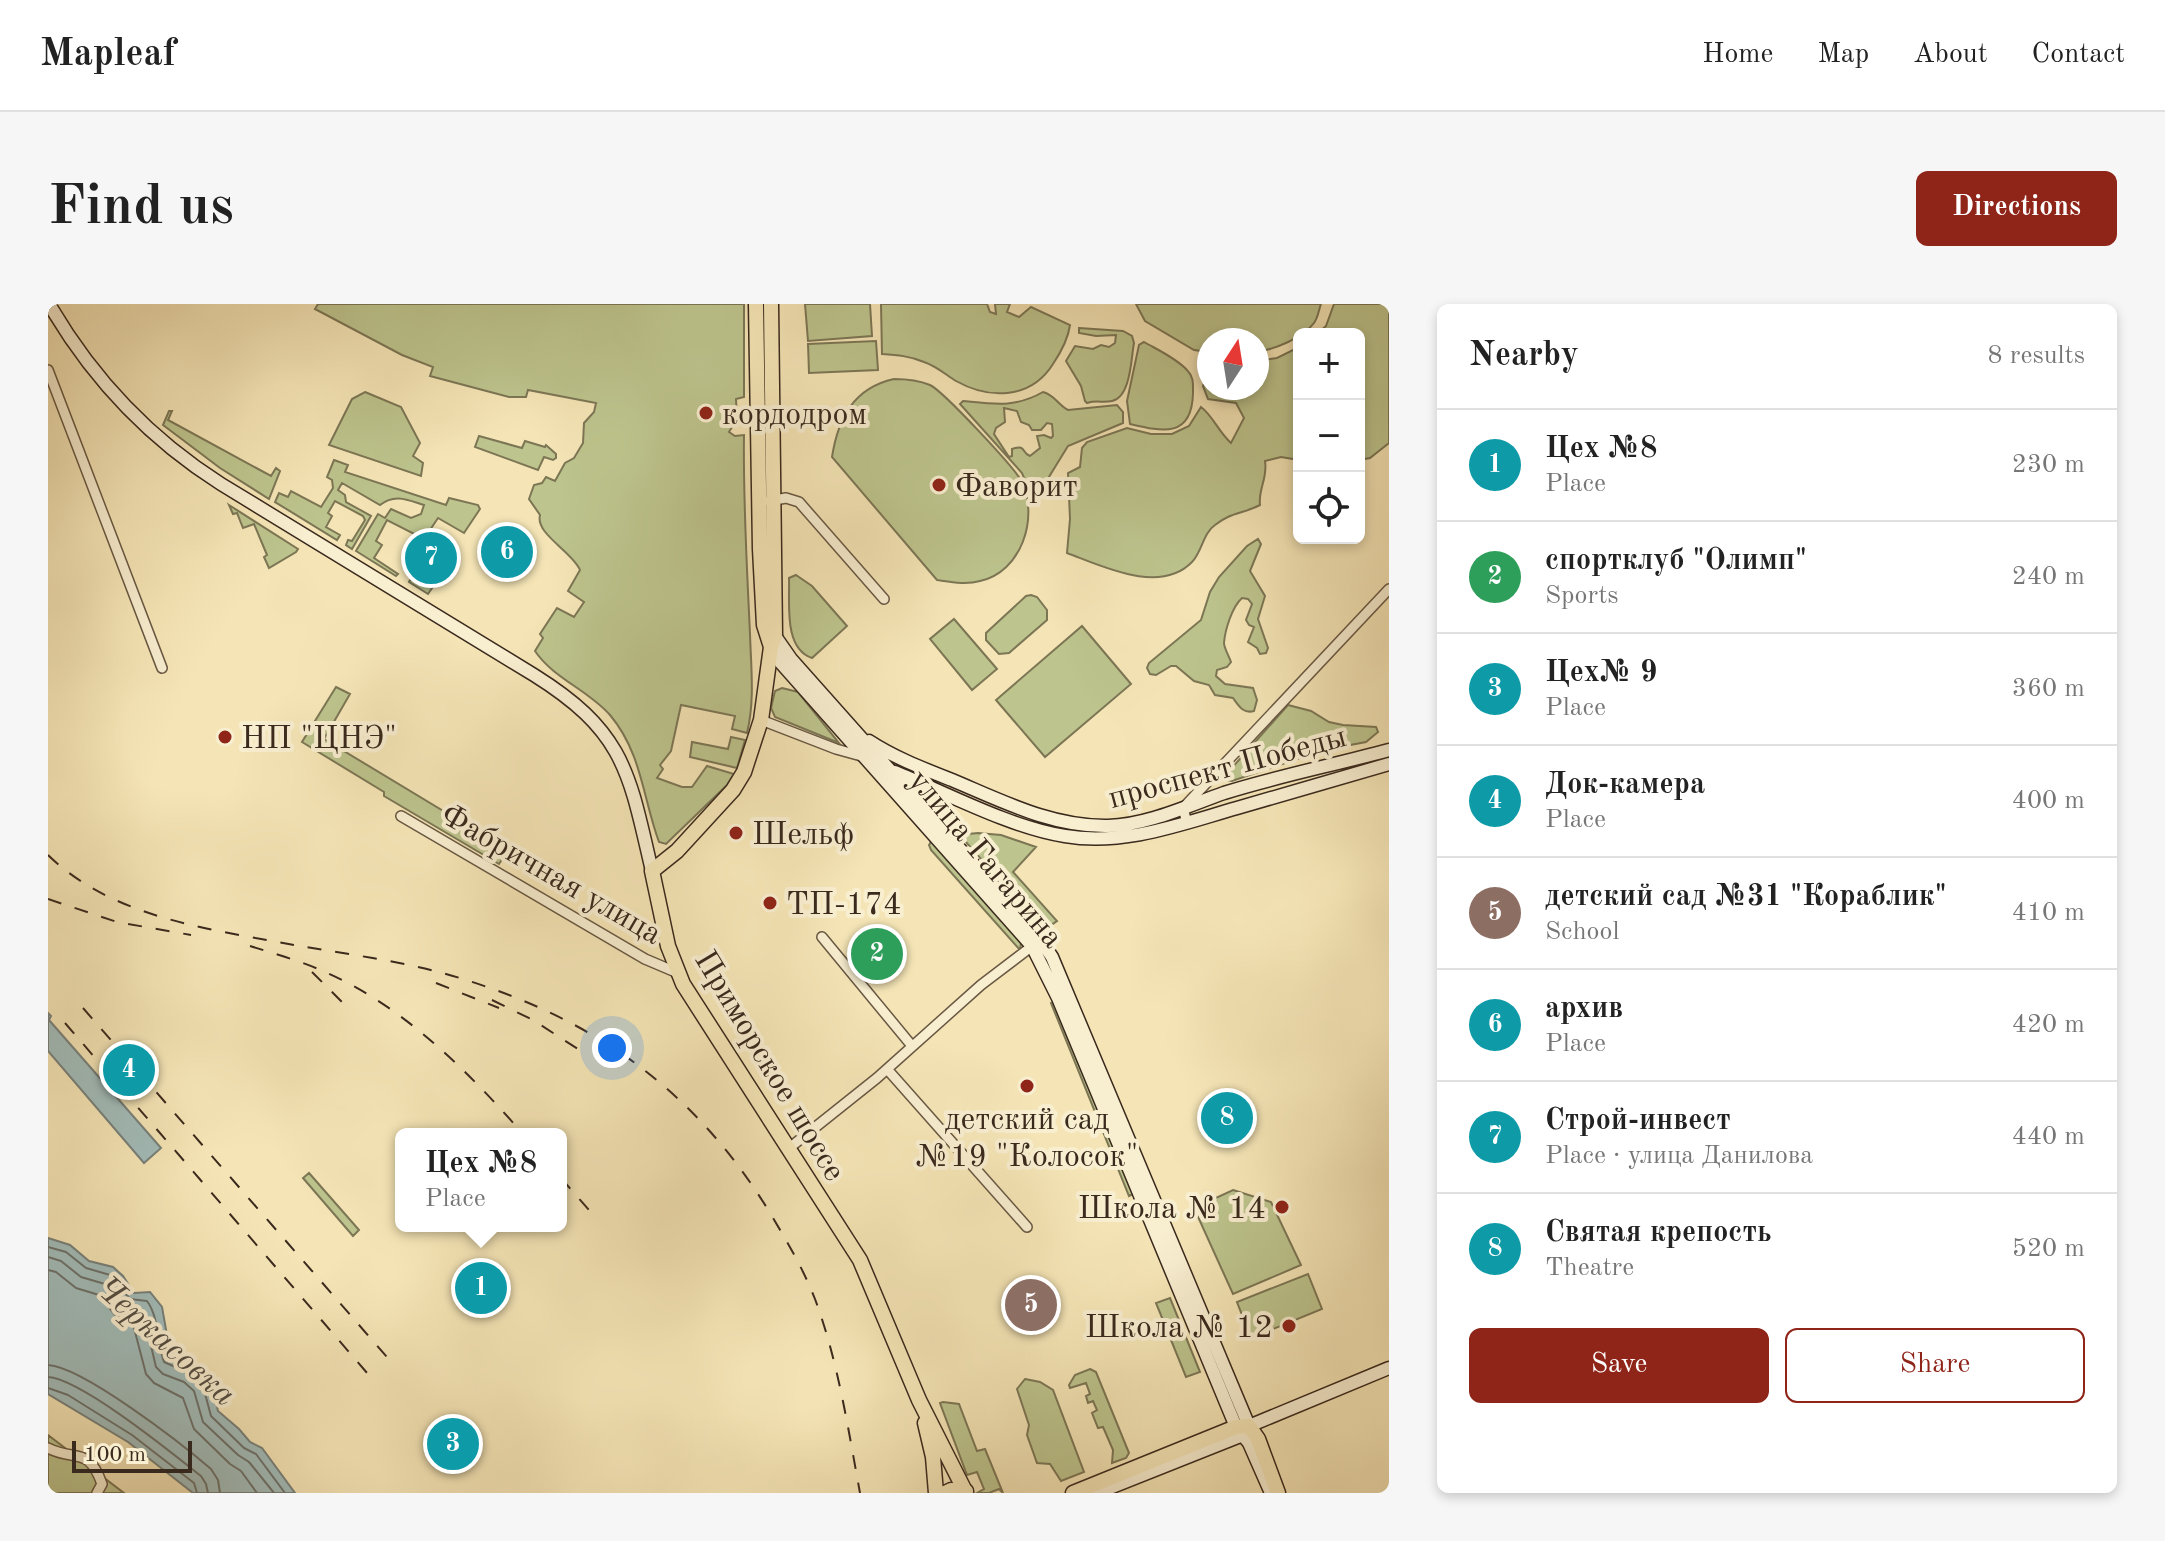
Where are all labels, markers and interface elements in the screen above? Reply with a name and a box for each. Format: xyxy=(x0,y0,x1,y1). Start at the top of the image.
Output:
text: Mapleaf xyxy=(40,36,176,74)
text: Home xyxy=(1702,41,1773,69)
text: Map xyxy=(1817,41,1869,69)
text: About xyxy=(1913,41,1988,69)
text: Contact xyxy=(2032,41,2125,69)
button: Directions xyxy=(1916,171,2117,246)
text: Find us xyxy=(48,180,234,236)
north arrow xyxy=(1197,328,1269,400)
map controls xyxy=(1293,328,1365,544)
button: + xyxy=(1293,328,1365,400)
text: Nearby xyxy=(1469,339,1579,373)
text: 8 results xyxy=(1987,343,2085,369)
place label: кордодром xyxy=(722,400,867,432)
button: − xyxy=(1293,400,1365,472)
marker: кордодром xyxy=(697,404,715,422)
text: Цех №8 xyxy=(1545,434,1657,464)
text: 1 xyxy=(1487,452,1503,478)
text: 230 m xyxy=(2012,452,2085,478)
text: Place xyxy=(1545,471,1606,497)
place label: Фаворит xyxy=(955,472,1078,504)
button: locate xyxy=(1293,472,1365,544)
marker: Фаворит xyxy=(930,476,948,494)
pin: 6 xyxy=(481,522,533,582)
pin: 7 xyxy=(405,528,457,588)
text: спортклуб "Олимп" xyxy=(1545,546,1807,576)
text: 2 xyxy=(1487,564,1503,590)
text: 240 m xyxy=(2012,564,2085,590)
text: Sports xyxy=(1545,583,1619,609)
text: Цех№ 9 xyxy=(1545,658,1657,688)
text: 3 xyxy=(1487,676,1503,702)
text: 360 m xyxy=(2012,676,2085,702)
text: Place xyxy=(1545,695,1606,721)
street label: проспект Победы xyxy=(1105,722,1350,816)
place label: НП "ЦНЭ" xyxy=(241,724,397,756)
marker: НП "ЦНЭ" xyxy=(216,728,234,746)
street label: улица Гагарина xyxy=(901,765,1068,955)
text: Док-камера xyxy=(1545,770,1705,800)
text: 4 xyxy=(1487,788,1503,814)
text: 400 m xyxy=(2012,788,2085,814)
street label: Фабричная улица xyxy=(435,799,667,952)
text: Place xyxy=(1545,807,1606,833)
place label: Шельф xyxy=(752,820,854,852)
marker: Шельф xyxy=(727,824,745,842)
text: детский сад №31 "Кораблик" xyxy=(1545,882,1946,912)
place label: ТП-174 xyxy=(786,890,902,922)
marker: ТП-174 xyxy=(761,894,779,912)
text: 5 xyxy=(1487,900,1503,926)
text: 410 m xyxy=(2012,900,2085,926)
text: School xyxy=(1545,919,1619,945)
pin: 2 xyxy=(851,924,903,984)
street label: Приморское шоссе xyxy=(687,946,850,1187)
text: архив xyxy=(1545,994,1623,1024)
text: 6 xyxy=(1487,1012,1503,1038)
text: 420 m xyxy=(2012,1012,2085,1038)
your location xyxy=(592,1028,632,1068)
text: Place xyxy=(1545,1031,1606,1057)
pin: 4 xyxy=(103,1040,155,1100)
marker: детский сад №19 "Колосок" xyxy=(1018,1077,1036,1095)
pin: 8 xyxy=(1201,1088,1253,1148)
place label: детский сад №19 "Колосок" xyxy=(916,1105,1138,1174)
text: Строй-инвест xyxy=(1545,1106,1731,1136)
text: 7 xyxy=(1487,1124,1503,1150)
text: 440 m xyxy=(2012,1124,2085,1150)
popup xyxy=(395,1128,567,1232)
text: Place · улица Данилова xyxy=(1545,1143,1813,1169)
text: Цех №8 xyxy=(425,1149,537,1179)
text: Place xyxy=(425,1186,486,1212)
place label: Школа № 14 xyxy=(1078,1194,1266,1226)
marker: Школа № 14 xyxy=(1273,1198,1291,1216)
text: Святая крепость xyxy=(1545,1218,1772,1248)
text: 8 xyxy=(1487,1236,1503,1262)
text: 520 m xyxy=(2012,1236,2085,1262)
text: Theatre xyxy=(1545,1255,1634,1281)
pin: 1 xyxy=(455,1258,507,1318)
water label: Черкасовка xyxy=(89,1271,241,1413)
pin: 5 xyxy=(1005,1275,1057,1335)
place label: Школа № 12 xyxy=(1085,1313,1273,1345)
marker: Школа № 12 xyxy=(1280,1317,1298,1335)
button: Save xyxy=(1469,1328,1769,1403)
button: Share xyxy=(1785,1328,2085,1403)
pin: 3 xyxy=(427,1414,479,1474)
scale bar xyxy=(72,1437,192,1473)
text: 100 m xyxy=(84,1444,146,1466)

